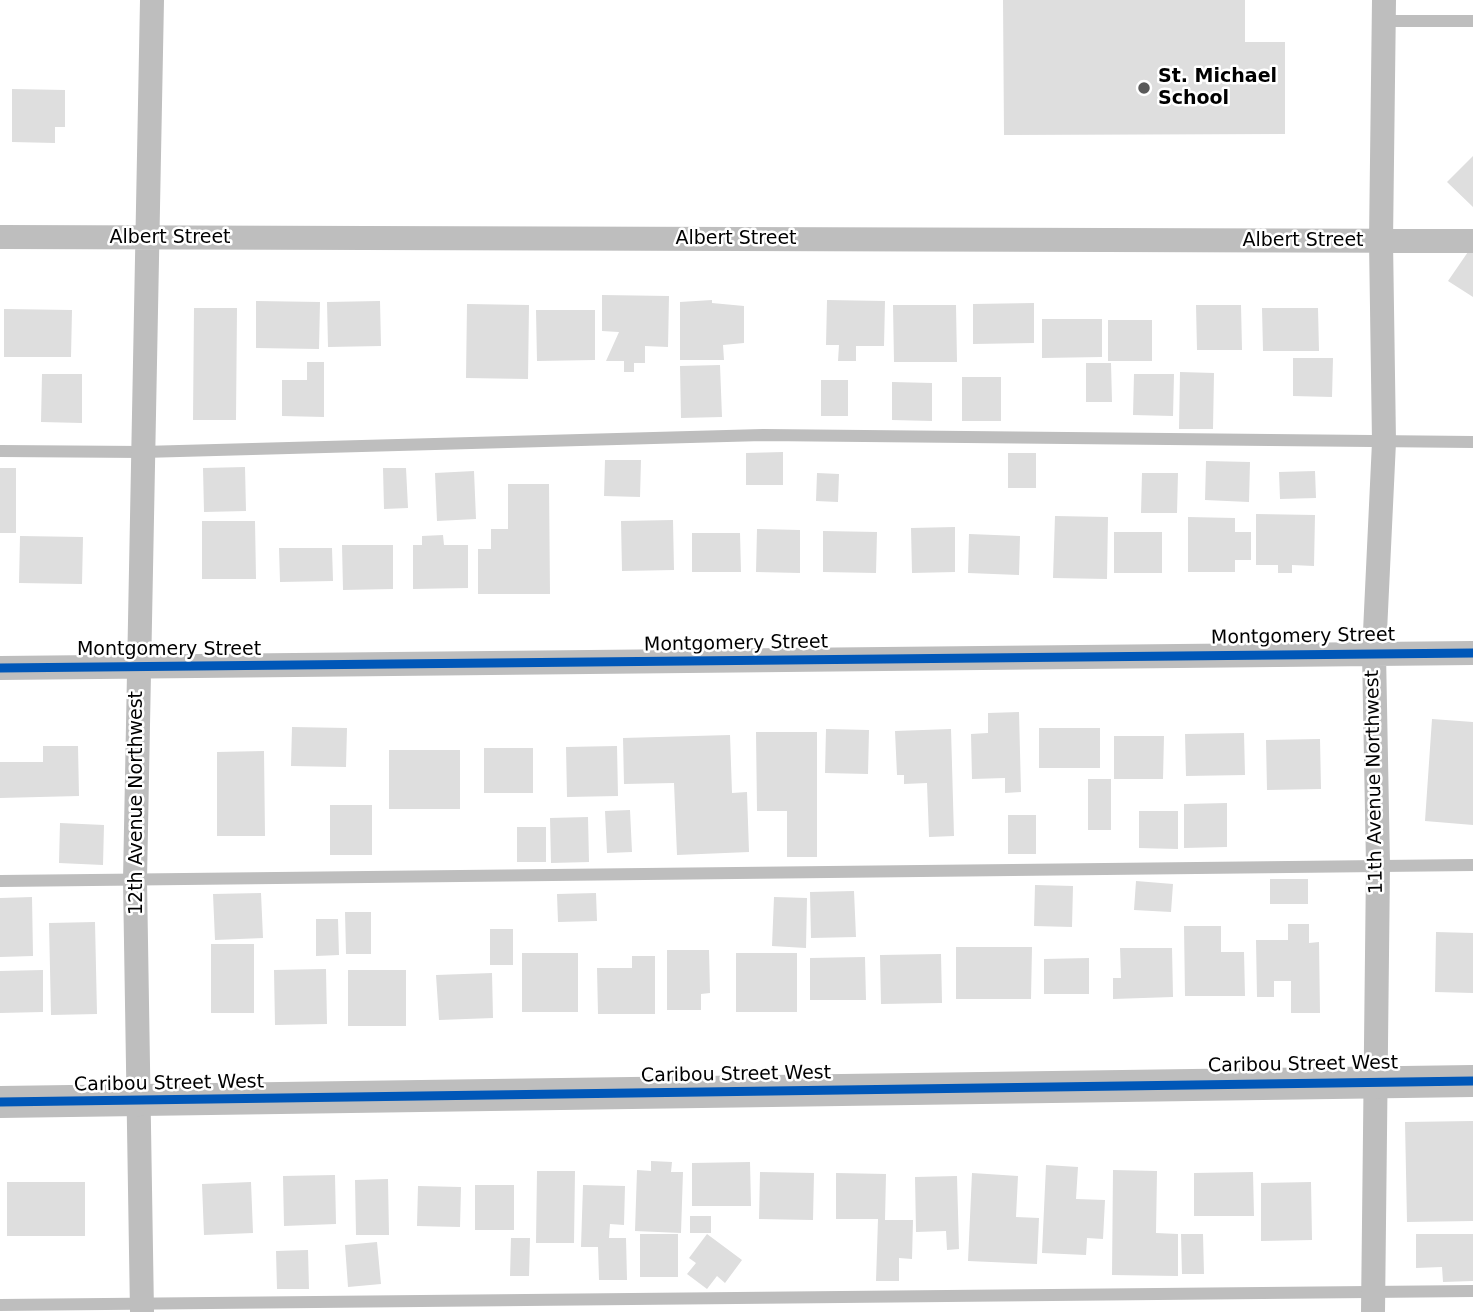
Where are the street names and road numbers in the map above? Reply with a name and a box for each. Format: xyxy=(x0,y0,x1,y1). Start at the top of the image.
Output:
street label: Albert Street xyxy=(109,227,231,249)
street label: Albert Street xyxy=(675,228,797,250)
street label: Albert Street xyxy=(1242,230,1364,252)
street label: Montgomery Street xyxy=(1211,624,1395,650)
street label: Montgomery Street xyxy=(644,631,828,657)
street label: Montgomery Street xyxy=(77,639,261,661)
street label: 11th Avenue Northwest xyxy=(1362,670,1388,894)
street label: 12th Avenue Northwest xyxy=(126,691,148,915)
street label: Caribou Street West xyxy=(1208,1052,1398,1078)
street label: Caribou Street West xyxy=(641,1062,831,1088)
street label: Caribou Street West xyxy=(74,1071,264,1097)

